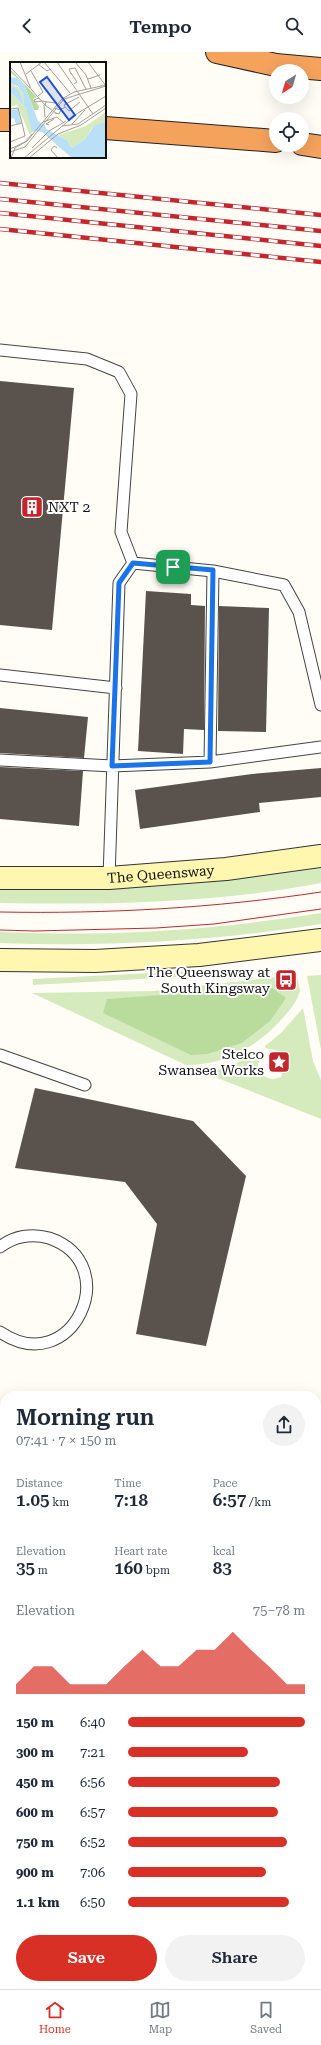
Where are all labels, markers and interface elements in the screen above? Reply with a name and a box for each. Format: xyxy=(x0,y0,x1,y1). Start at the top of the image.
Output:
icon: back xyxy=(16,15,38,37)
icon: search xyxy=(283,15,305,37)
text: Tempo xyxy=(129,16,192,37)
inset map xyxy=(10,62,106,158)
north arrow xyxy=(269,64,309,104)
map controls xyxy=(269,64,309,152)
button: locate xyxy=(269,112,309,152)
building icon: NXT 2 xyxy=(19,494,45,520)
place label: NXT 2 xyxy=(48,499,90,515)
pin xyxy=(156,550,190,584)
icon: arrive xyxy=(162,556,184,578)
street label: The Queensway xyxy=(107,862,216,886)
place label: The Queensway at South Kingsway xyxy=(146,964,271,996)
bus stop icon: The Queensway at South Kingsway xyxy=(273,967,299,993)
place label: Stelco Swansea Works xyxy=(159,1046,264,1078)
place icon: Stelco Swansea Works xyxy=(266,1049,292,1075)
button: share xyxy=(263,1404,305,1446)
text: Morning run xyxy=(16,1405,154,1430)
text: 07:41 · 7 × 150 m xyxy=(16,1433,116,1448)
text: Distance xyxy=(16,1477,63,1490)
text: Time xyxy=(114,1477,141,1490)
text: Pace xyxy=(213,1477,237,1490)
text: 1.05 xyxy=(16,1490,50,1510)
text: 7:18 xyxy=(114,1490,148,1510)
text: 6:57 xyxy=(213,1490,246,1510)
text: km xyxy=(50,1496,69,1509)
text: /km xyxy=(246,1496,271,1509)
text: Elevation xyxy=(16,1545,66,1558)
text: Heart rate xyxy=(114,1545,167,1558)
text: kcal xyxy=(213,1545,235,1558)
text: 35 xyxy=(16,1558,35,1578)
text: 160 xyxy=(114,1558,143,1578)
text: 83 xyxy=(213,1558,232,1578)
text: m xyxy=(35,1564,48,1577)
text: bpm xyxy=(143,1564,170,1577)
text: Elevation xyxy=(16,1603,75,1618)
text: 75–78 m xyxy=(253,1603,305,1618)
text: 150 m xyxy=(16,1715,54,1730)
text: 6:40 xyxy=(80,1715,105,1730)
text: 300 m xyxy=(16,1745,54,1760)
text: 7:21 xyxy=(80,1745,105,1760)
text: 450 m xyxy=(16,1775,54,1790)
text: 6:56 xyxy=(80,1775,105,1790)
text: 600 m xyxy=(16,1805,54,1820)
text: 6:57 xyxy=(80,1805,105,1820)
text: 750 m xyxy=(16,1835,54,1850)
text: 6:52 xyxy=(80,1835,105,1850)
text: 900 m xyxy=(16,1865,54,1880)
text: 7:06 xyxy=(80,1865,105,1880)
text: 1.1 km xyxy=(16,1895,59,1910)
text: 6:50 xyxy=(80,1895,105,1910)
button: Save xyxy=(16,1935,157,1981)
button: Share xyxy=(165,1935,305,1981)
tab: Home xyxy=(39,1999,71,2036)
tab: Map xyxy=(149,1999,172,2036)
tab: Saved xyxy=(250,1999,282,2036)

